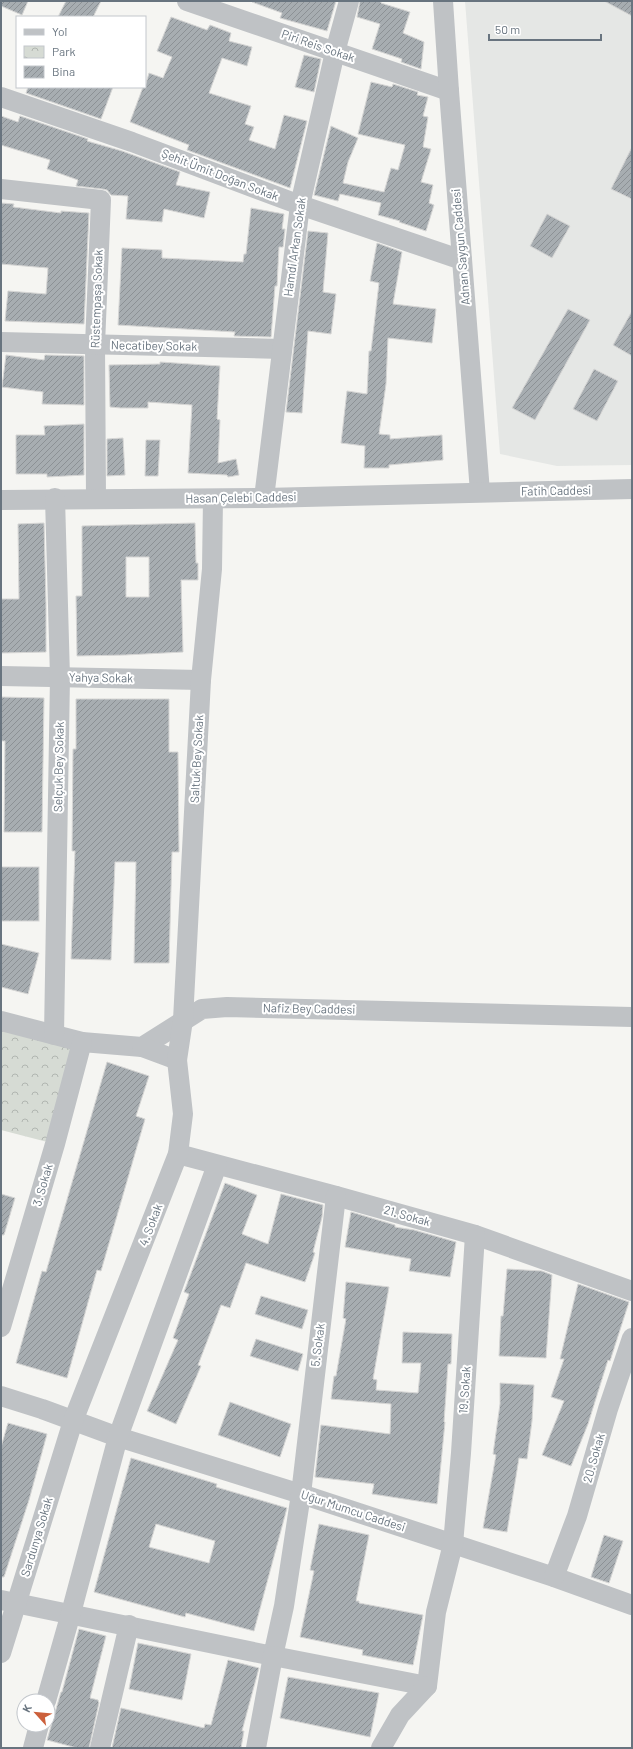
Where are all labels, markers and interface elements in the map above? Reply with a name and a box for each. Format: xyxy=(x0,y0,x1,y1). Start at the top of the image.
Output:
legend xyxy=(16,16,146,88)
scale bar xyxy=(489,16,601,42)
text: 50 m xyxy=(495,22,520,36)
text: Yol xyxy=(52,24,67,38)
street label: Piri Reis Sokak xyxy=(280,26,357,64)
text: Park xyxy=(52,44,76,58)
text: Bina xyxy=(52,64,75,78)
street label: Şehit Ümit Doğan Sokak xyxy=(160,145,281,203)
street label: Adnan Saygun Caddesi xyxy=(448,188,472,306)
street label: Hamdi Arkan Sokak xyxy=(280,196,308,297)
street label: Rüstempaşa Sokak xyxy=(87,249,105,349)
street label: Necatibey Sokak xyxy=(111,337,197,353)
street label: Fatih Caddesi xyxy=(521,482,591,498)
street label: Hasan Çelebi Caddesi xyxy=(185,489,297,505)
street label: Yahya Sokak xyxy=(69,669,133,685)
street label: Saltuk Bey Sokak xyxy=(187,714,205,803)
street label: Selçuk Bey Sokak xyxy=(50,722,66,812)
street label: Nafiz Bey Caddesi xyxy=(263,1000,355,1016)
street label: 3. Sokak xyxy=(29,1162,55,1208)
street label: 4. Sokak xyxy=(136,1202,164,1248)
street label: 21. Sokak xyxy=(382,1202,432,1228)
street label: 5. Sokak xyxy=(307,1322,327,1367)
street label: 19. Sokak xyxy=(455,1366,473,1414)
street label: 20. Sokak xyxy=(579,1432,607,1484)
street label: Uğur Mumcu Caddesi xyxy=(299,1487,407,1534)
street label: Sardunya Sokak xyxy=(17,1495,55,1578)
north arrow xyxy=(16,1693,56,1733)
text: K xyxy=(19,1702,34,1714)

